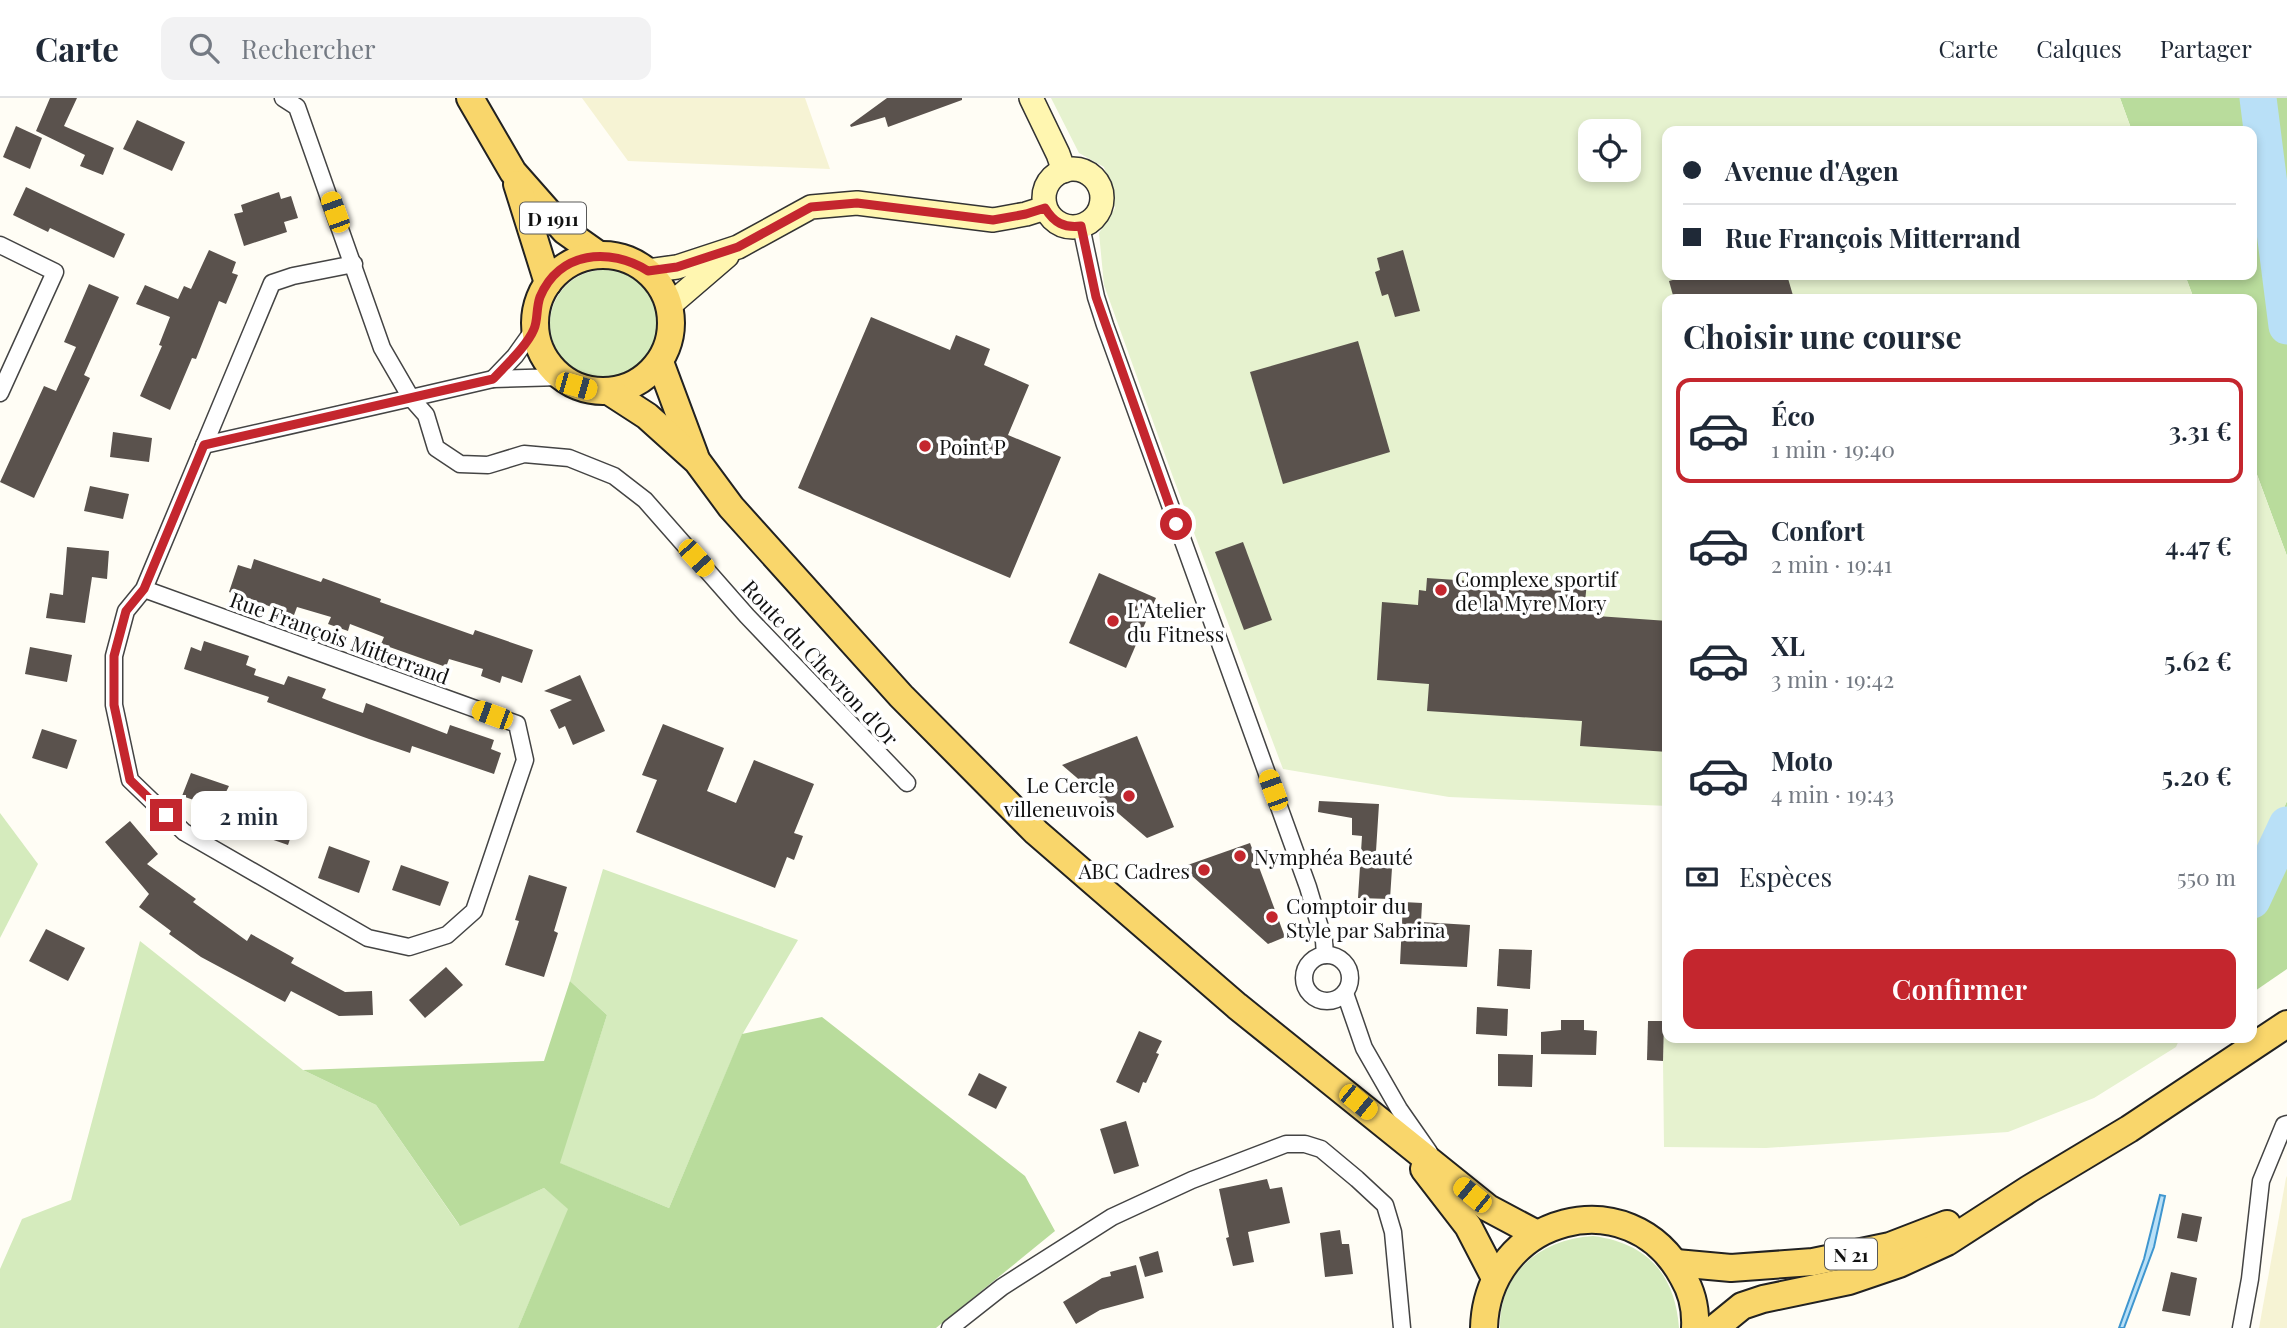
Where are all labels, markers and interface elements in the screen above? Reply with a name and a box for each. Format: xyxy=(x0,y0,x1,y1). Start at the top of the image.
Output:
search box xyxy=(161,17,651,80)
text: Carte xyxy=(35,26,119,70)
icon: search xyxy=(185,29,223,67)
text: Rechercher xyxy=(241,31,376,66)
text: Carte xyxy=(1939,32,1998,64)
text: Calques xyxy=(2036,32,2122,64)
text: Partager xyxy=(2160,32,2252,64)
map controls xyxy=(1578,119,1641,182)
button: locate xyxy=(1578,119,1641,182)
text: Avenue d'Agen xyxy=(1725,153,1899,188)
car xyxy=(318,189,353,235)
road number: D 1911 xyxy=(520,202,586,234)
text: Rue François Mitterrand xyxy=(1725,220,2021,255)
text: Choisir une course xyxy=(1683,314,1962,357)
car xyxy=(553,370,600,402)
text: Éco xyxy=(1771,398,1815,433)
icon: car xyxy=(1687,399,1750,462)
text: 3.31 € xyxy=(2169,413,2232,448)
place label: Point P xyxy=(939,432,1006,460)
text: 1 min · 19:40 xyxy=(1771,433,1895,464)
marker: Point P xyxy=(917,438,933,454)
route start xyxy=(1160,508,1192,540)
text: Confort xyxy=(1771,513,1865,548)
icon: car xyxy=(1687,514,1750,577)
text: 4.47 € xyxy=(2165,528,2232,563)
car xyxy=(675,535,718,581)
text: 2 min · 19:41 xyxy=(1771,548,1892,579)
place label: Complexe sportif de la Myre Mory xyxy=(1455,564,1619,616)
street label: Route du Chevron d'Or xyxy=(737,573,906,751)
marker: Complexe sportif de la Myre Mory xyxy=(1433,582,1449,598)
street label: Rue François Mitterrand xyxy=(226,584,454,690)
place label: L'Atelier du Fitness xyxy=(1127,595,1224,647)
marker: L'Atelier du Fitness xyxy=(1105,613,1121,629)
text: XL xyxy=(1771,628,1805,663)
icon: car xyxy=(1687,629,1750,692)
text: 5.62 € xyxy=(2164,643,2232,678)
text: 3 min · 19:42 xyxy=(1771,663,1894,694)
car xyxy=(469,698,516,732)
text: Moto xyxy=(1771,743,1833,778)
icon: car xyxy=(1687,744,1750,807)
text: 5.20 € xyxy=(2162,758,2232,793)
car xyxy=(1256,767,1291,813)
place label: Le Cercle villeneuvois xyxy=(1003,770,1115,822)
text: 4 min · 19:43 xyxy=(1771,778,1894,809)
marker: Le Cercle villeneuvois xyxy=(1121,788,1137,804)
callout: 2 min xyxy=(190,790,306,840)
route end xyxy=(150,799,182,831)
text: 2 min xyxy=(220,800,278,831)
place label: Nymphéa Beauté xyxy=(1254,842,1413,870)
marker: Nymphéa Beauté xyxy=(1232,848,1248,864)
place label: ABC Cadres xyxy=(1077,856,1190,884)
icon: cash xyxy=(1683,858,1721,896)
text: Espèces xyxy=(1739,859,1832,894)
text: 550 m xyxy=(2177,861,2236,892)
marker: ABC Cadres xyxy=(1196,862,1212,878)
place label: Comptoir du Style par Sabrina xyxy=(1286,891,1446,943)
marker: Comptoir du Style par Sabrina xyxy=(1264,909,1280,925)
button: Confirmer xyxy=(1683,949,2236,1029)
car xyxy=(1336,1081,1381,1123)
car xyxy=(1450,1174,1495,1216)
road number: N 21 xyxy=(1825,1238,1877,1270)

